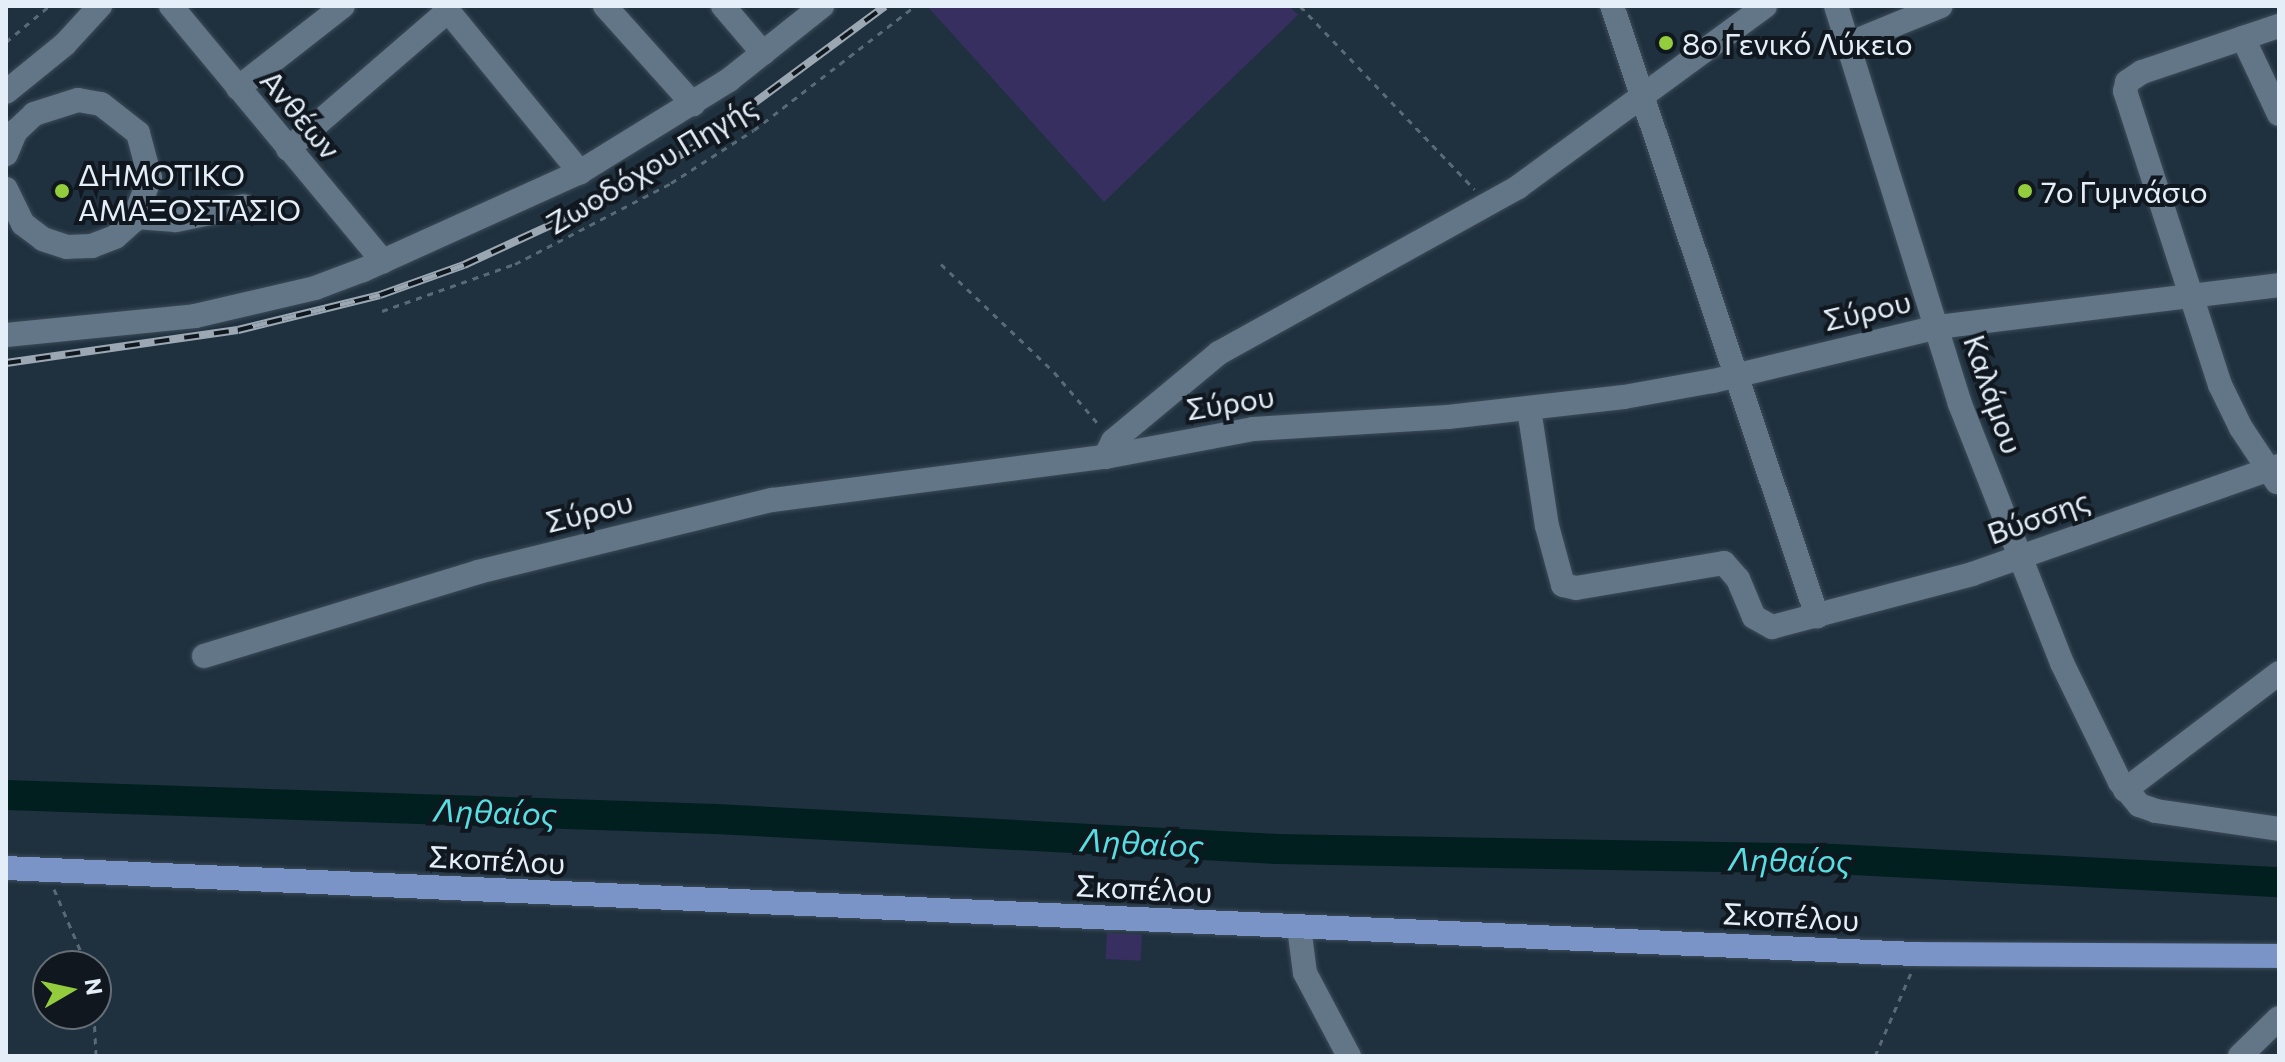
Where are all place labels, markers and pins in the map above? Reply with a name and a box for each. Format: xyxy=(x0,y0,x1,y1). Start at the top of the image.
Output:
place label: 8ο Γενικό Λύκειο xyxy=(1682,25,1913,61)
marker: 8ο Γενικό Λύκειο xyxy=(1657,34,1675,52)
place label: ΔΗΜΟΤΙΚΟ ΑΜΑΞΟΣΤΑΣΙΟ xyxy=(78,156,301,226)
place label: 7ο Γυμνάσιο xyxy=(2041,173,2208,209)
marker: ΔΗΜΟΤΙΚΟ ΑΜΑΞΟΣΤΑΣΙΟ xyxy=(53,182,71,200)
marker: 7ο Γυμνάσιο xyxy=(2016,182,2034,200)

